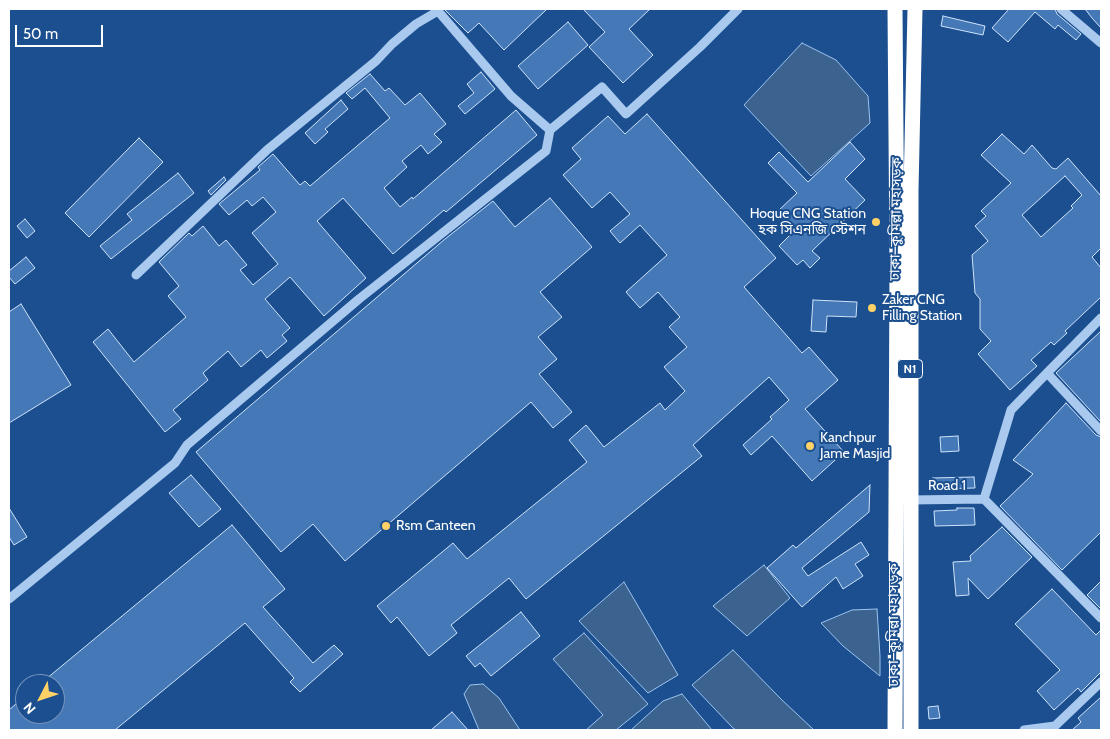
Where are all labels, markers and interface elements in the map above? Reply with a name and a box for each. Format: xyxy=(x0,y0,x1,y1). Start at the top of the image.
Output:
scale bar xyxy=(18,15,105,47)
text: 50 m xyxy=(23,25,58,43)
street label: ঢাকা–কুমিল্লা মহাসড়ক xyxy=(887,157,905,281)
place label: Hoque CNG Station হক সিএনজি স্টেশন xyxy=(750,206,866,238)
marker: Hoque CNG Station হক সিএনজি স্টেশন xyxy=(870,216,882,228)
place label: Zaker CNG Filling Station xyxy=(882,292,962,324)
marker: Zaker CNG Filling Station xyxy=(866,302,878,314)
road number: N1 xyxy=(898,359,922,378)
place label: Kanchpur Jame Masjid xyxy=(820,430,890,462)
marker: Kanchpur Jame Masjid xyxy=(804,440,816,452)
street label: Road 1 xyxy=(928,478,966,494)
place label: Rsm Canteen xyxy=(396,518,476,534)
marker: Rsm Canteen xyxy=(380,520,392,532)
street label: ঢাকা–কুমিল্লা মহাসড়ক xyxy=(886,563,902,687)
north arrow xyxy=(15,674,65,724)
text: N xyxy=(19,699,39,718)

